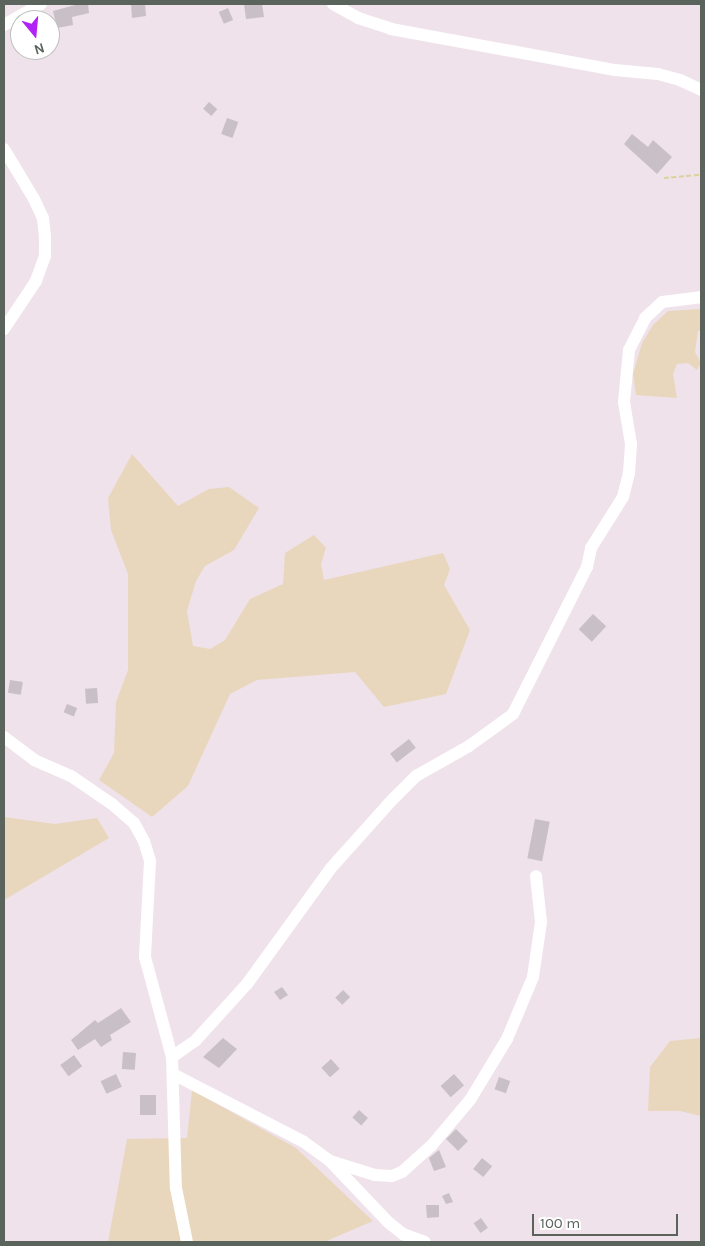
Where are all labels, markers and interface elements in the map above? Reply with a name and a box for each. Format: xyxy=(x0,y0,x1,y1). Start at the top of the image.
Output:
north arrow xyxy=(10,10,60,60)
text: N xyxy=(32,39,47,58)
scale bar xyxy=(535,1204,681,1236)
text: 100 m xyxy=(540,1214,580,1232)

